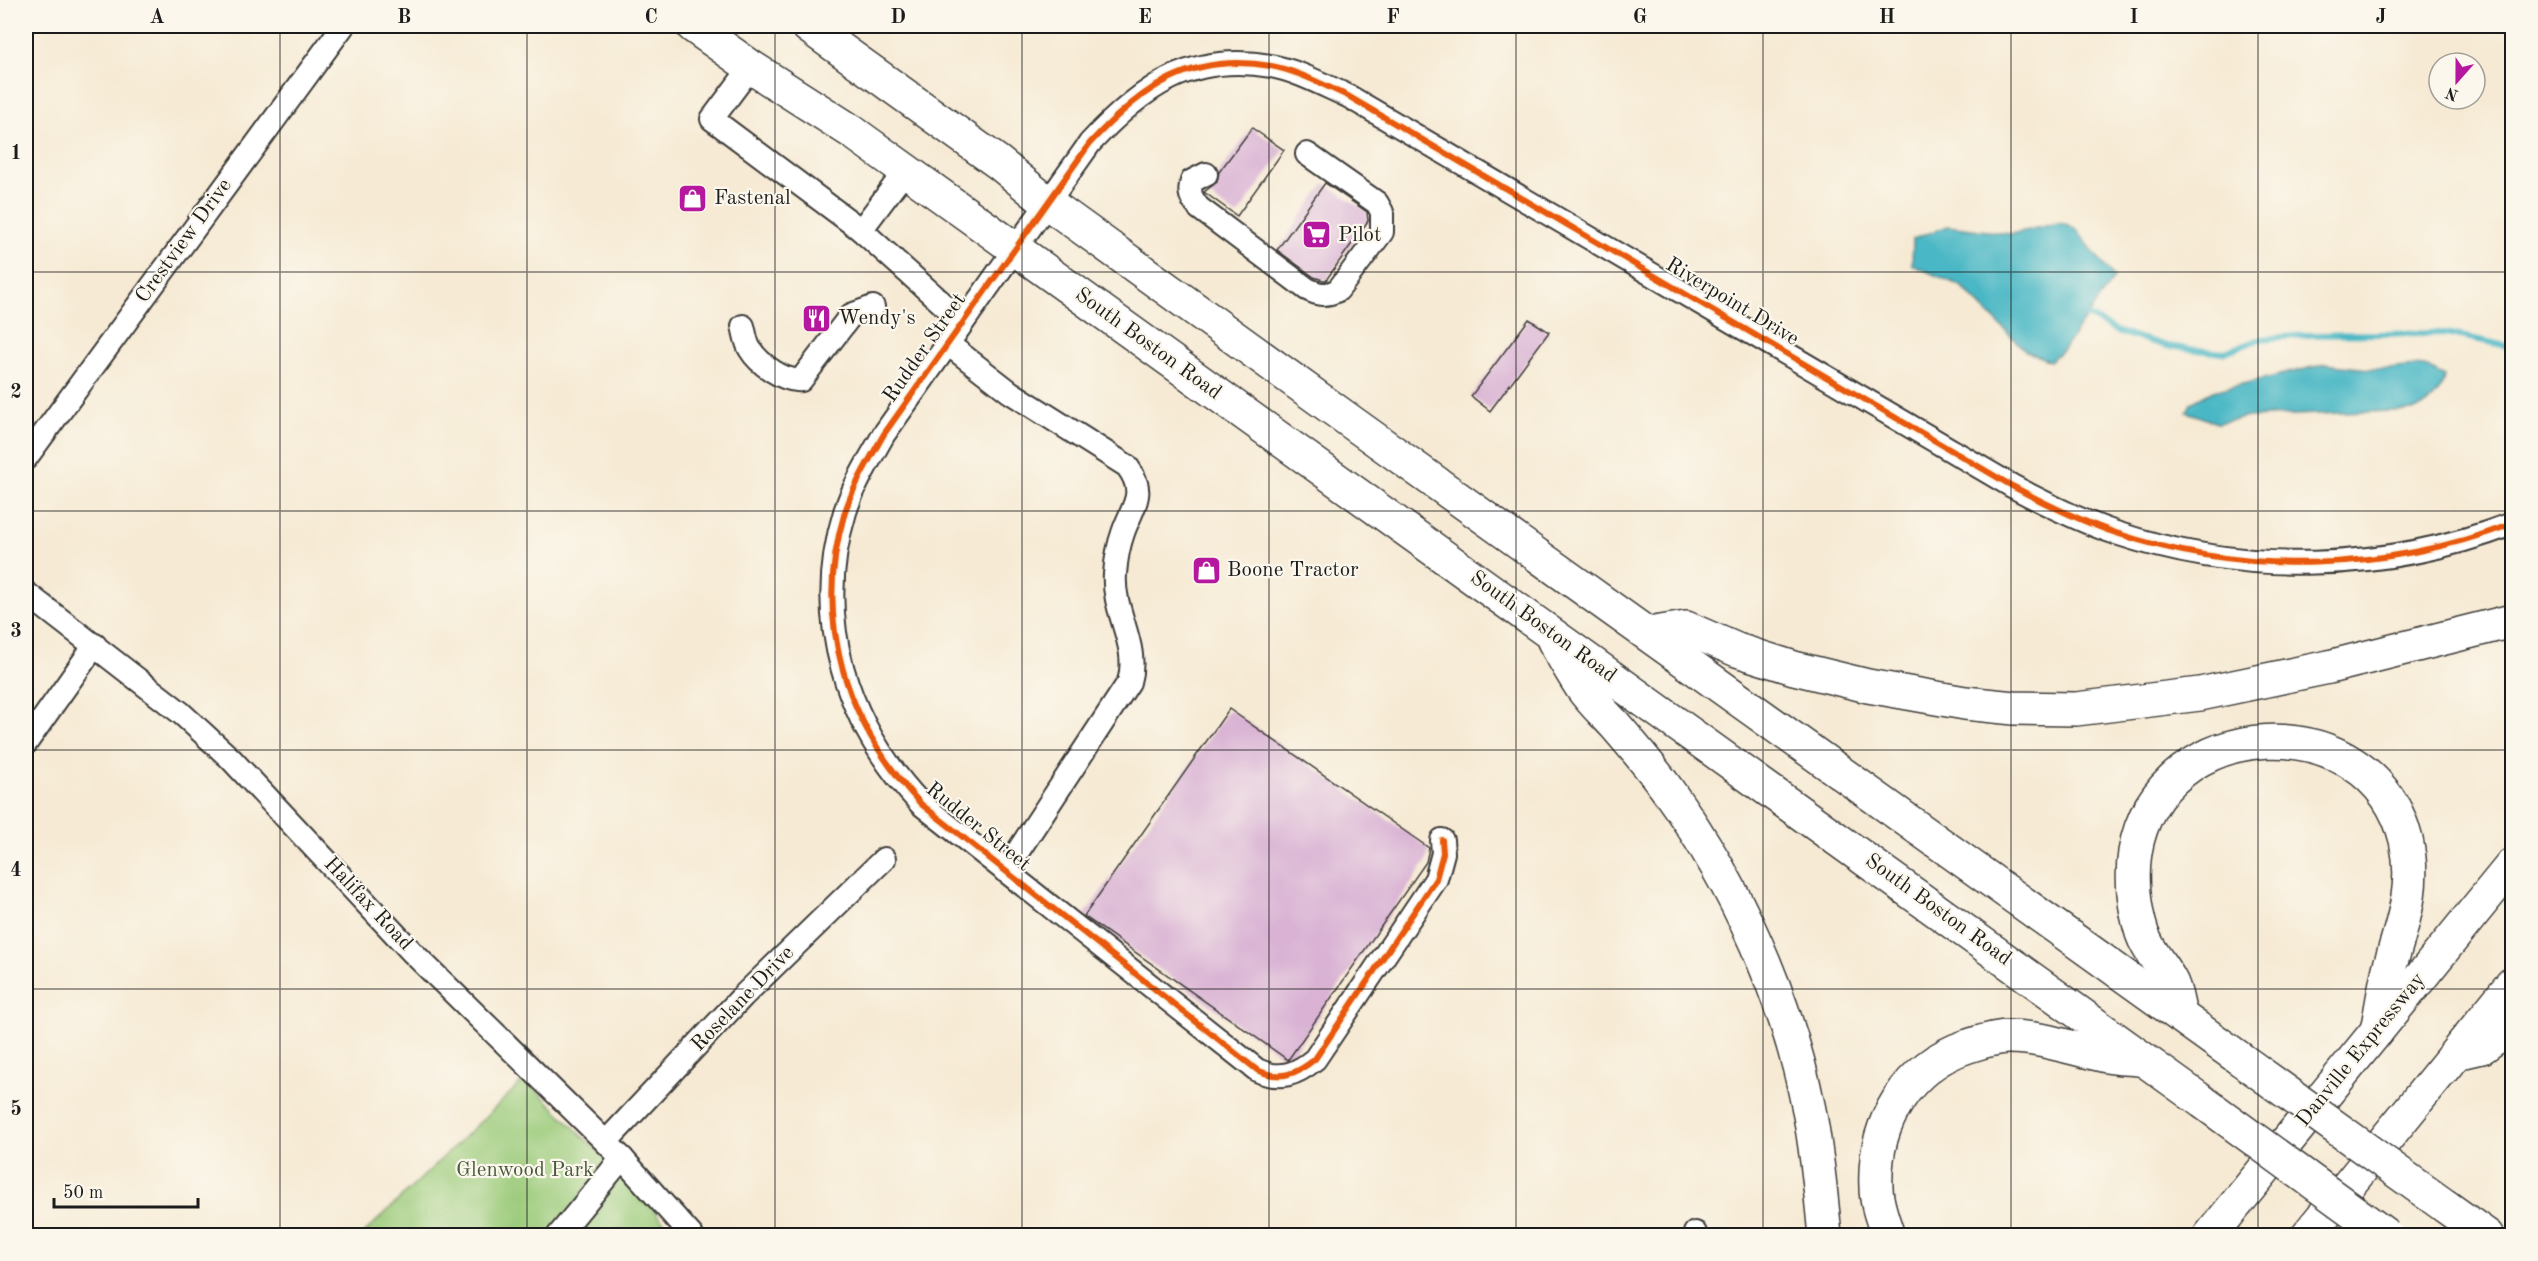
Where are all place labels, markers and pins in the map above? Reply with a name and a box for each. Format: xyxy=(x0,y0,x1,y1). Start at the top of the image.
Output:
shop icon: Fastenal xyxy=(677,182,709,214)
place label: Fastenal xyxy=(714,188,791,209)
supermarket icon: Pilot xyxy=(1301,219,1333,251)
place label: Pilot xyxy=(1338,225,1381,246)
restaurant icon: Wendy's xyxy=(801,302,833,334)
place label: Wendy's xyxy=(838,308,916,329)
shop icon: Boone Tractor xyxy=(1190,554,1222,586)
place label: Boone Tractor xyxy=(1227,560,1359,581)

